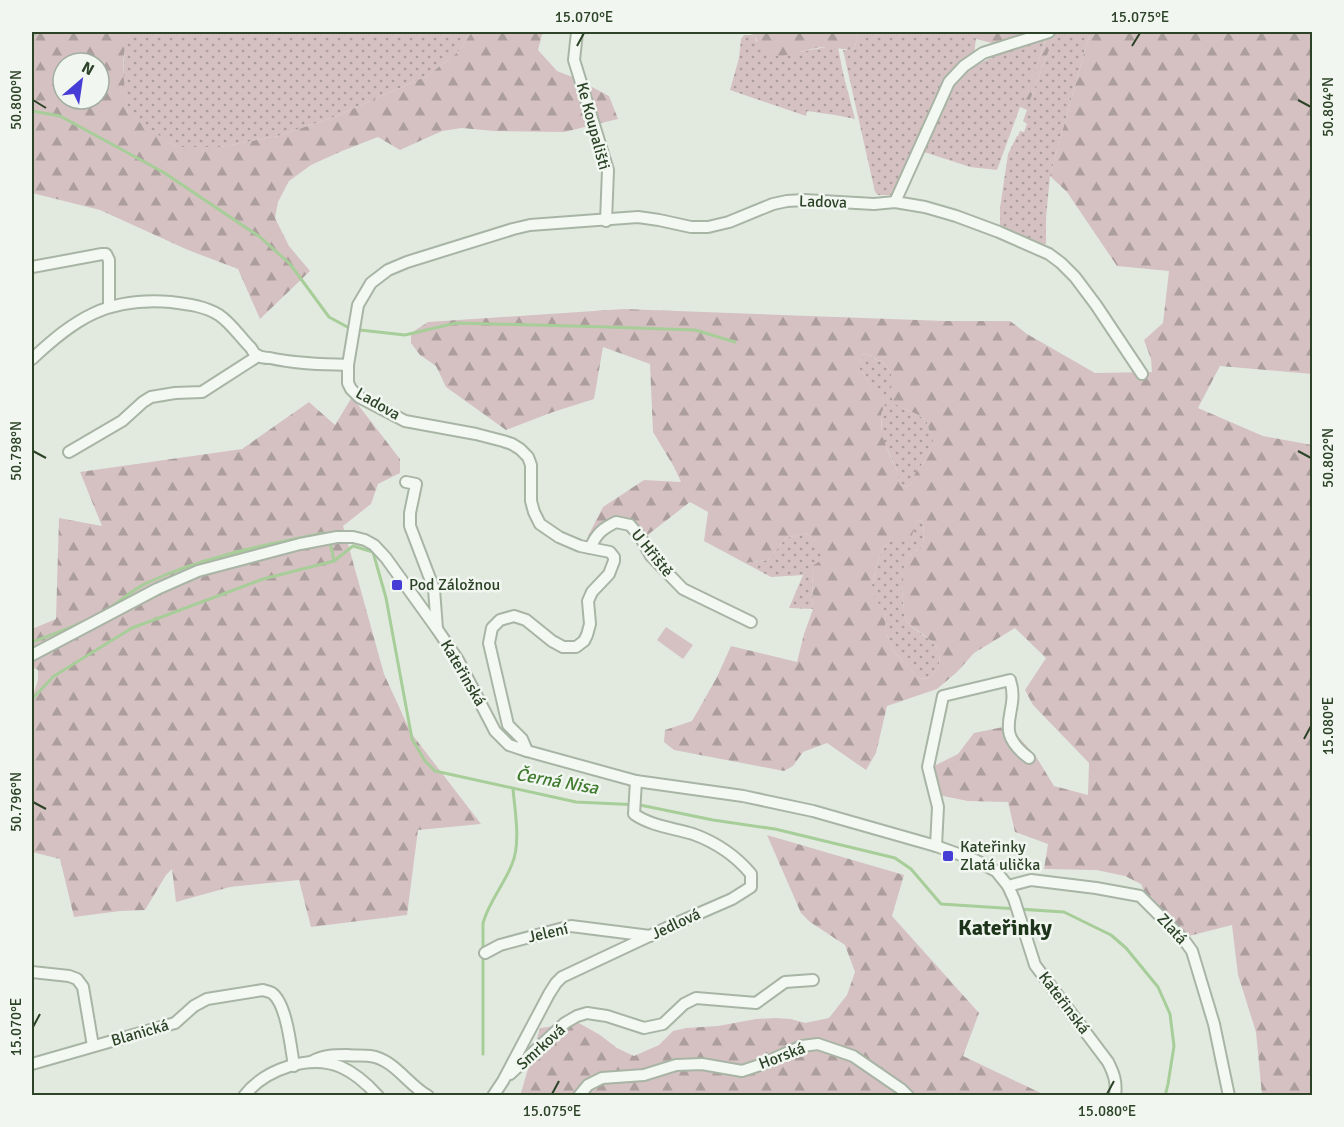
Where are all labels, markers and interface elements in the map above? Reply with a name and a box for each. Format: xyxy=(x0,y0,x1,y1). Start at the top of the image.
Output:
text: 15.070°E xyxy=(555,8,613,26)
text: 15.075°E xyxy=(1111,8,1169,26)
north arrow xyxy=(51,51,111,111)
text: N xyxy=(78,57,98,80)
text: 50.800°N xyxy=(7,70,25,130)
text: 50.804°N xyxy=(1319,77,1337,137)
street label: Ke Koupališti xyxy=(572,80,614,172)
street label: Ladova xyxy=(799,191,847,213)
street label: Ladova xyxy=(352,383,404,425)
text: 50.798°N xyxy=(7,421,25,481)
text: 50.802°N xyxy=(1319,428,1337,488)
street label: U Hřiště xyxy=(627,525,677,581)
place label: Pod Záložnou xyxy=(409,575,500,595)
marker: Pod Záložnou xyxy=(390,578,404,592)
street label: Kateřinská xyxy=(436,636,490,710)
text: 15.080°E xyxy=(1319,697,1337,755)
water label: Černá Nisa xyxy=(514,763,601,799)
text: 50.796°N xyxy=(7,772,25,832)
place label: Kateřinky Zlatá ulička xyxy=(960,837,1040,875)
marker: Kateřinky Zlatá ulička xyxy=(941,849,955,863)
street label: Jedlová xyxy=(648,904,704,944)
street label: Zlatá xyxy=(1153,909,1191,949)
district label: Kateřinky xyxy=(958,914,1052,941)
street label: Jelení xyxy=(526,919,571,947)
street label: Kateřinská xyxy=(1034,968,1094,1038)
text: 15.070°E xyxy=(7,998,25,1056)
street label: Blanická xyxy=(109,1015,171,1051)
street label: Smrková xyxy=(512,1020,570,1074)
street label: Horská xyxy=(756,1038,808,1074)
text: 15.075°E xyxy=(523,1102,581,1120)
text: 15.080°E xyxy=(1078,1102,1136,1120)

